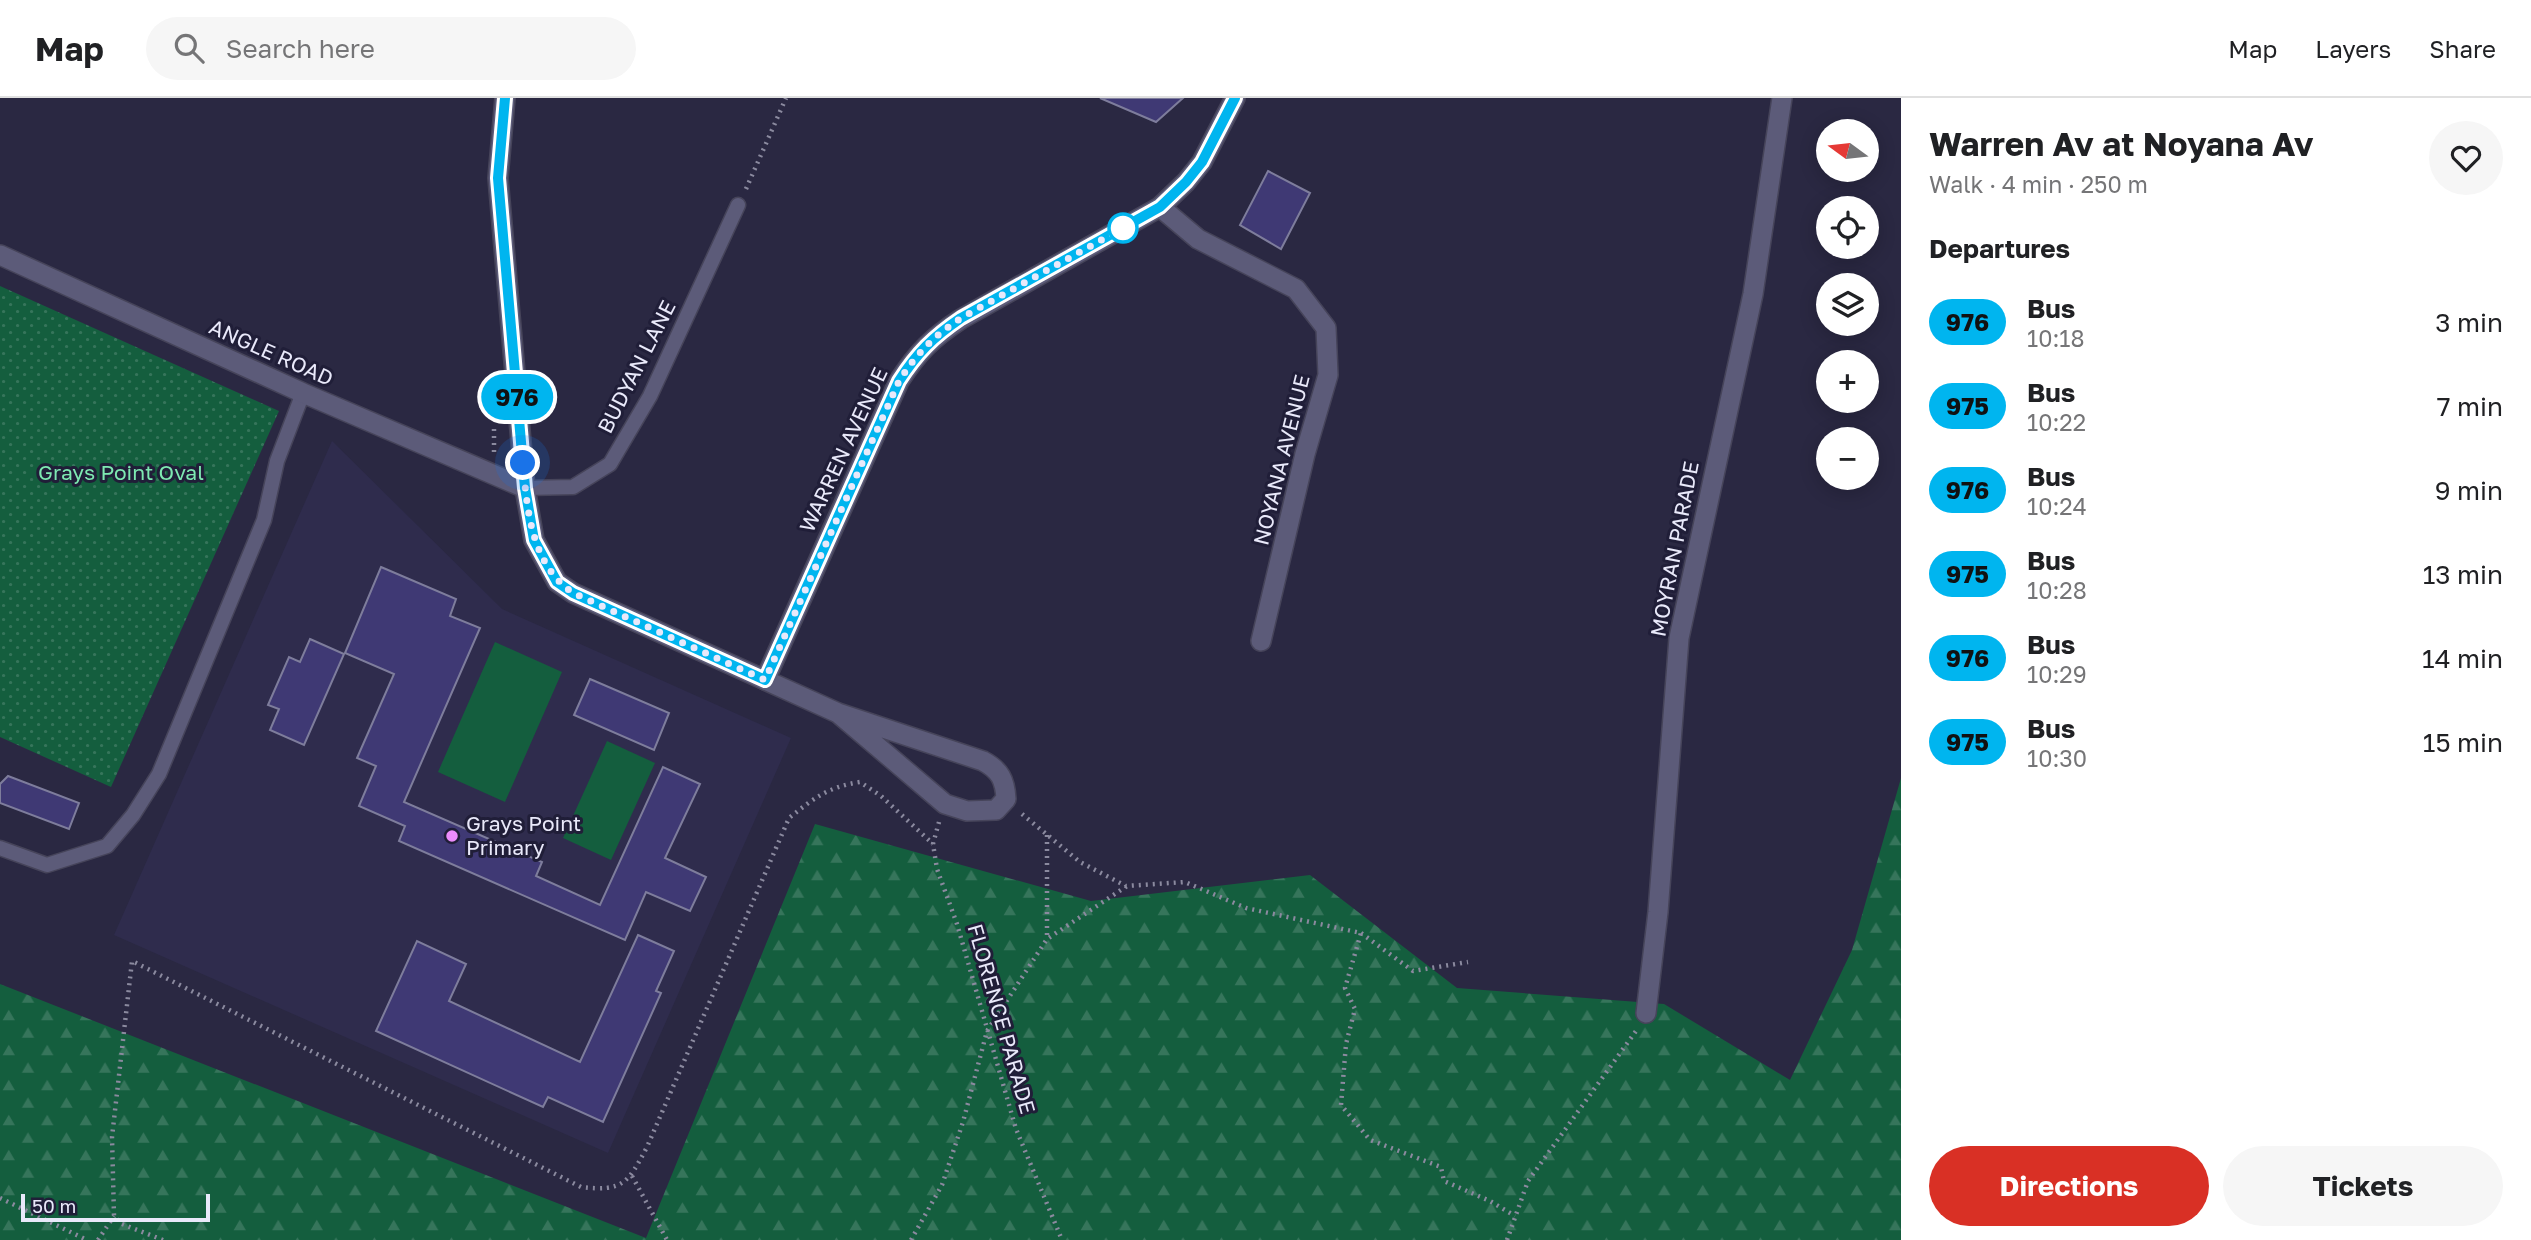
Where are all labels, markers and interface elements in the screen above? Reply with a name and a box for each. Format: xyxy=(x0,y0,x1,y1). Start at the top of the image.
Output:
search box xyxy=(146,17,636,80)
text: Map xyxy=(35,29,104,68)
icon: search xyxy=(170,29,208,67)
text: Search here xyxy=(226,33,375,64)
text: Map xyxy=(2228,34,2277,63)
text: Layers xyxy=(2315,34,2391,63)
text: Share xyxy=(2429,34,2496,63)
north arrow xyxy=(1816,119,1880,182)
map controls xyxy=(1816,119,1879,490)
button: heart xyxy=(2429,121,2503,195)
text: Warren Av at Noyana Av xyxy=(1929,124,2313,163)
text: Walk · 4 min · 250 m xyxy=(1929,170,2148,198)
button: locate xyxy=(1816,196,1879,259)
unlabelled marker xyxy=(1108,213,1138,243)
text: Departures xyxy=(1929,233,2070,264)
button: layers xyxy=(1816,273,1879,336)
text: Bus xyxy=(2027,293,2075,324)
street label: BUDYAN LANE xyxy=(591,296,681,437)
text: 976 xyxy=(1946,307,1989,336)
text: 3 min xyxy=(2435,307,2503,338)
street label: ANGLE ROAD xyxy=(205,313,337,391)
text: 10:18 xyxy=(2027,324,2085,352)
button: + xyxy=(1816,350,1879,413)
street label: WARREN AVENUE xyxy=(794,363,893,536)
street label: NOYANA AVENUE xyxy=(1247,372,1315,548)
line badge: 976 xyxy=(477,374,557,420)
text: Bus xyxy=(2027,377,2075,408)
text: 976 xyxy=(495,382,539,411)
text: 975 xyxy=(1946,391,1989,420)
text: 7 min xyxy=(2437,391,2503,422)
text: 10:22 xyxy=(2027,408,2086,436)
button: − xyxy=(1816,427,1879,490)
your location xyxy=(505,445,540,480)
park label: Grays Point Oval xyxy=(38,459,204,485)
street label: MOYRAN PARADE xyxy=(1644,459,1704,639)
text: Bus xyxy=(2027,461,2075,492)
text: 976 xyxy=(1946,475,1989,504)
text: 9 min xyxy=(2435,475,2503,506)
text: 10:24 xyxy=(2027,492,2087,520)
text: Bus xyxy=(2027,545,2075,576)
text: 975 xyxy=(1946,559,1989,588)
text: 13 min xyxy=(2423,559,2503,590)
text: 10:28 xyxy=(2027,576,2087,604)
text: Bus xyxy=(2027,629,2075,660)
text: 976 xyxy=(1946,643,1989,672)
text: 14 min xyxy=(2422,643,2503,674)
text: 10:29 xyxy=(2027,660,2087,688)
text: Bus xyxy=(2027,713,2075,744)
text: 975 xyxy=(1946,727,1989,756)
text: 15 min xyxy=(2423,727,2503,758)
text: 10:30 xyxy=(2027,744,2087,772)
place label: Grays Point Primary xyxy=(466,810,581,860)
marker: Grays Point Primary xyxy=(444,828,460,844)
street label: FLORENCE PARADE xyxy=(962,921,1042,1117)
button: Directions xyxy=(1929,1146,2209,1226)
button: Tickets xyxy=(2223,1146,2503,1226)
scale bar xyxy=(21,1191,210,1223)
text: 50 m xyxy=(32,1194,76,1217)

